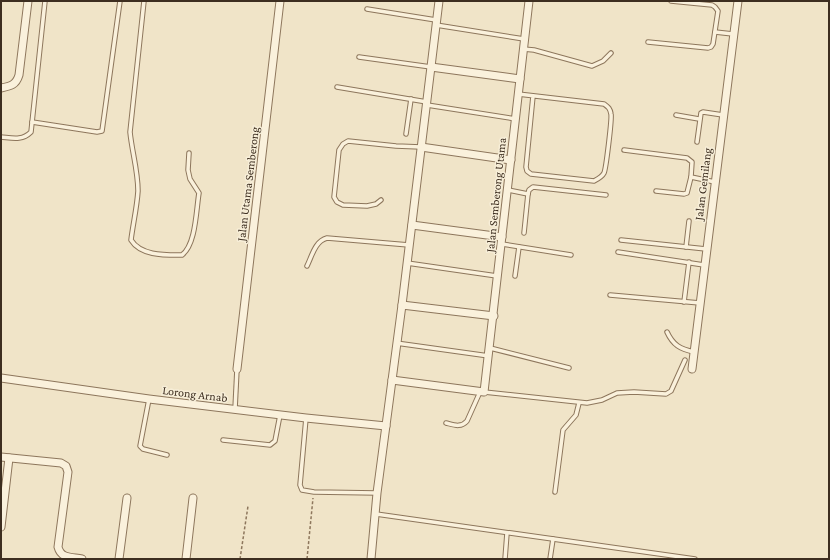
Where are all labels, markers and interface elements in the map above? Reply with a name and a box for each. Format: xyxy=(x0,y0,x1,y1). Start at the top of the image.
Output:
street label: Jalan Utama Semberong xyxy=(234,126,262,243)
street label: Jalan Semberong Utama xyxy=(483,136,509,254)
street label: Jalan Gemilang xyxy=(691,147,714,222)
street label: Lorong Arnab xyxy=(162,383,228,405)

